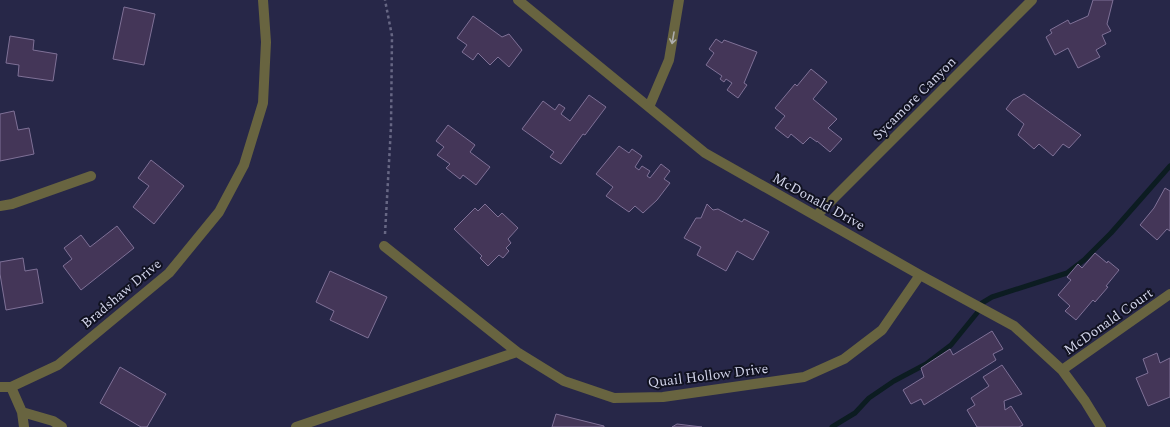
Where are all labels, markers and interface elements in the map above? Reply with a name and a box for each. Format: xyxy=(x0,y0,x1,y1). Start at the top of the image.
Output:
one-way arrow xyxy=(669,31,677,44)
street label: Sycamore Canyon xyxy=(868,52,961,145)
street label: McDonald Drive xyxy=(769,167,869,236)
street label: Bradshaw Drive xyxy=(77,253,166,333)
street label: McDonald Court xyxy=(1059,283,1157,360)
street label: Quail Hollow Drive xyxy=(647,358,770,393)

